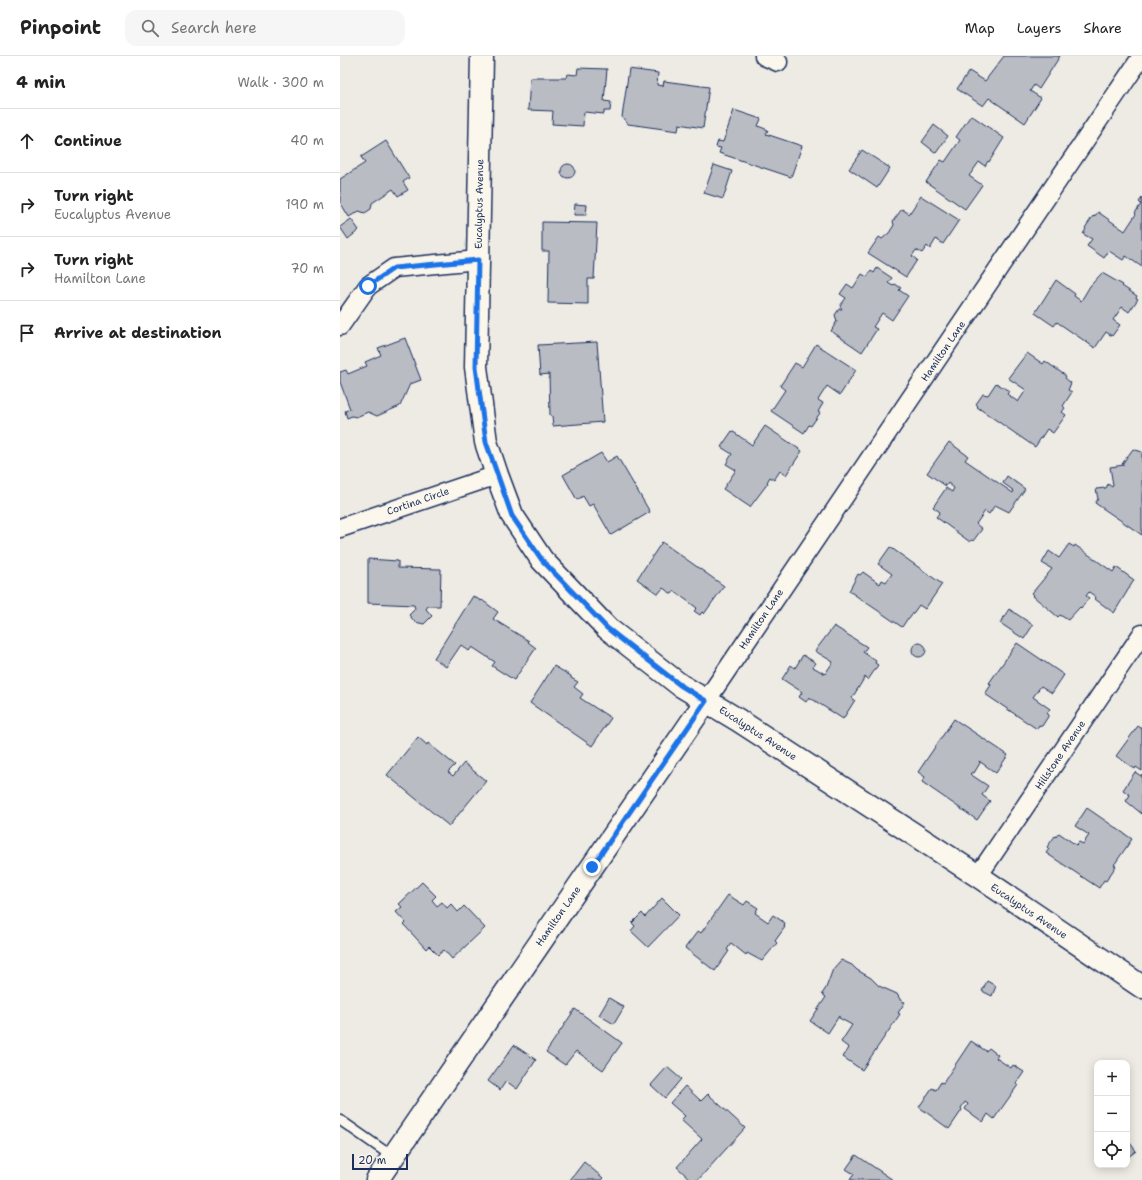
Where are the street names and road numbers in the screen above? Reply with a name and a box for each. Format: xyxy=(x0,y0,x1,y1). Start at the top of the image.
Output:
street label: Eucalyptus Avenue xyxy=(472,158,486,249)
street label: Hamilton Lane xyxy=(918,318,968,384)
street label: Cortina Circle xyxy=(385,484,451,518)
street label: Hamilton Lane xyxy=(736,586,786,652)
street label: Eucalyptus Avenue xyxy=(717,703,800,763)
street label: Hillstone Avenue xyxy=(1032,717,1088,792)
street label: Eucalyptus Avenue xyxy=(988,880,1070,942)
street label: Hamilton Lane xyxy=(532,883,584,949)

